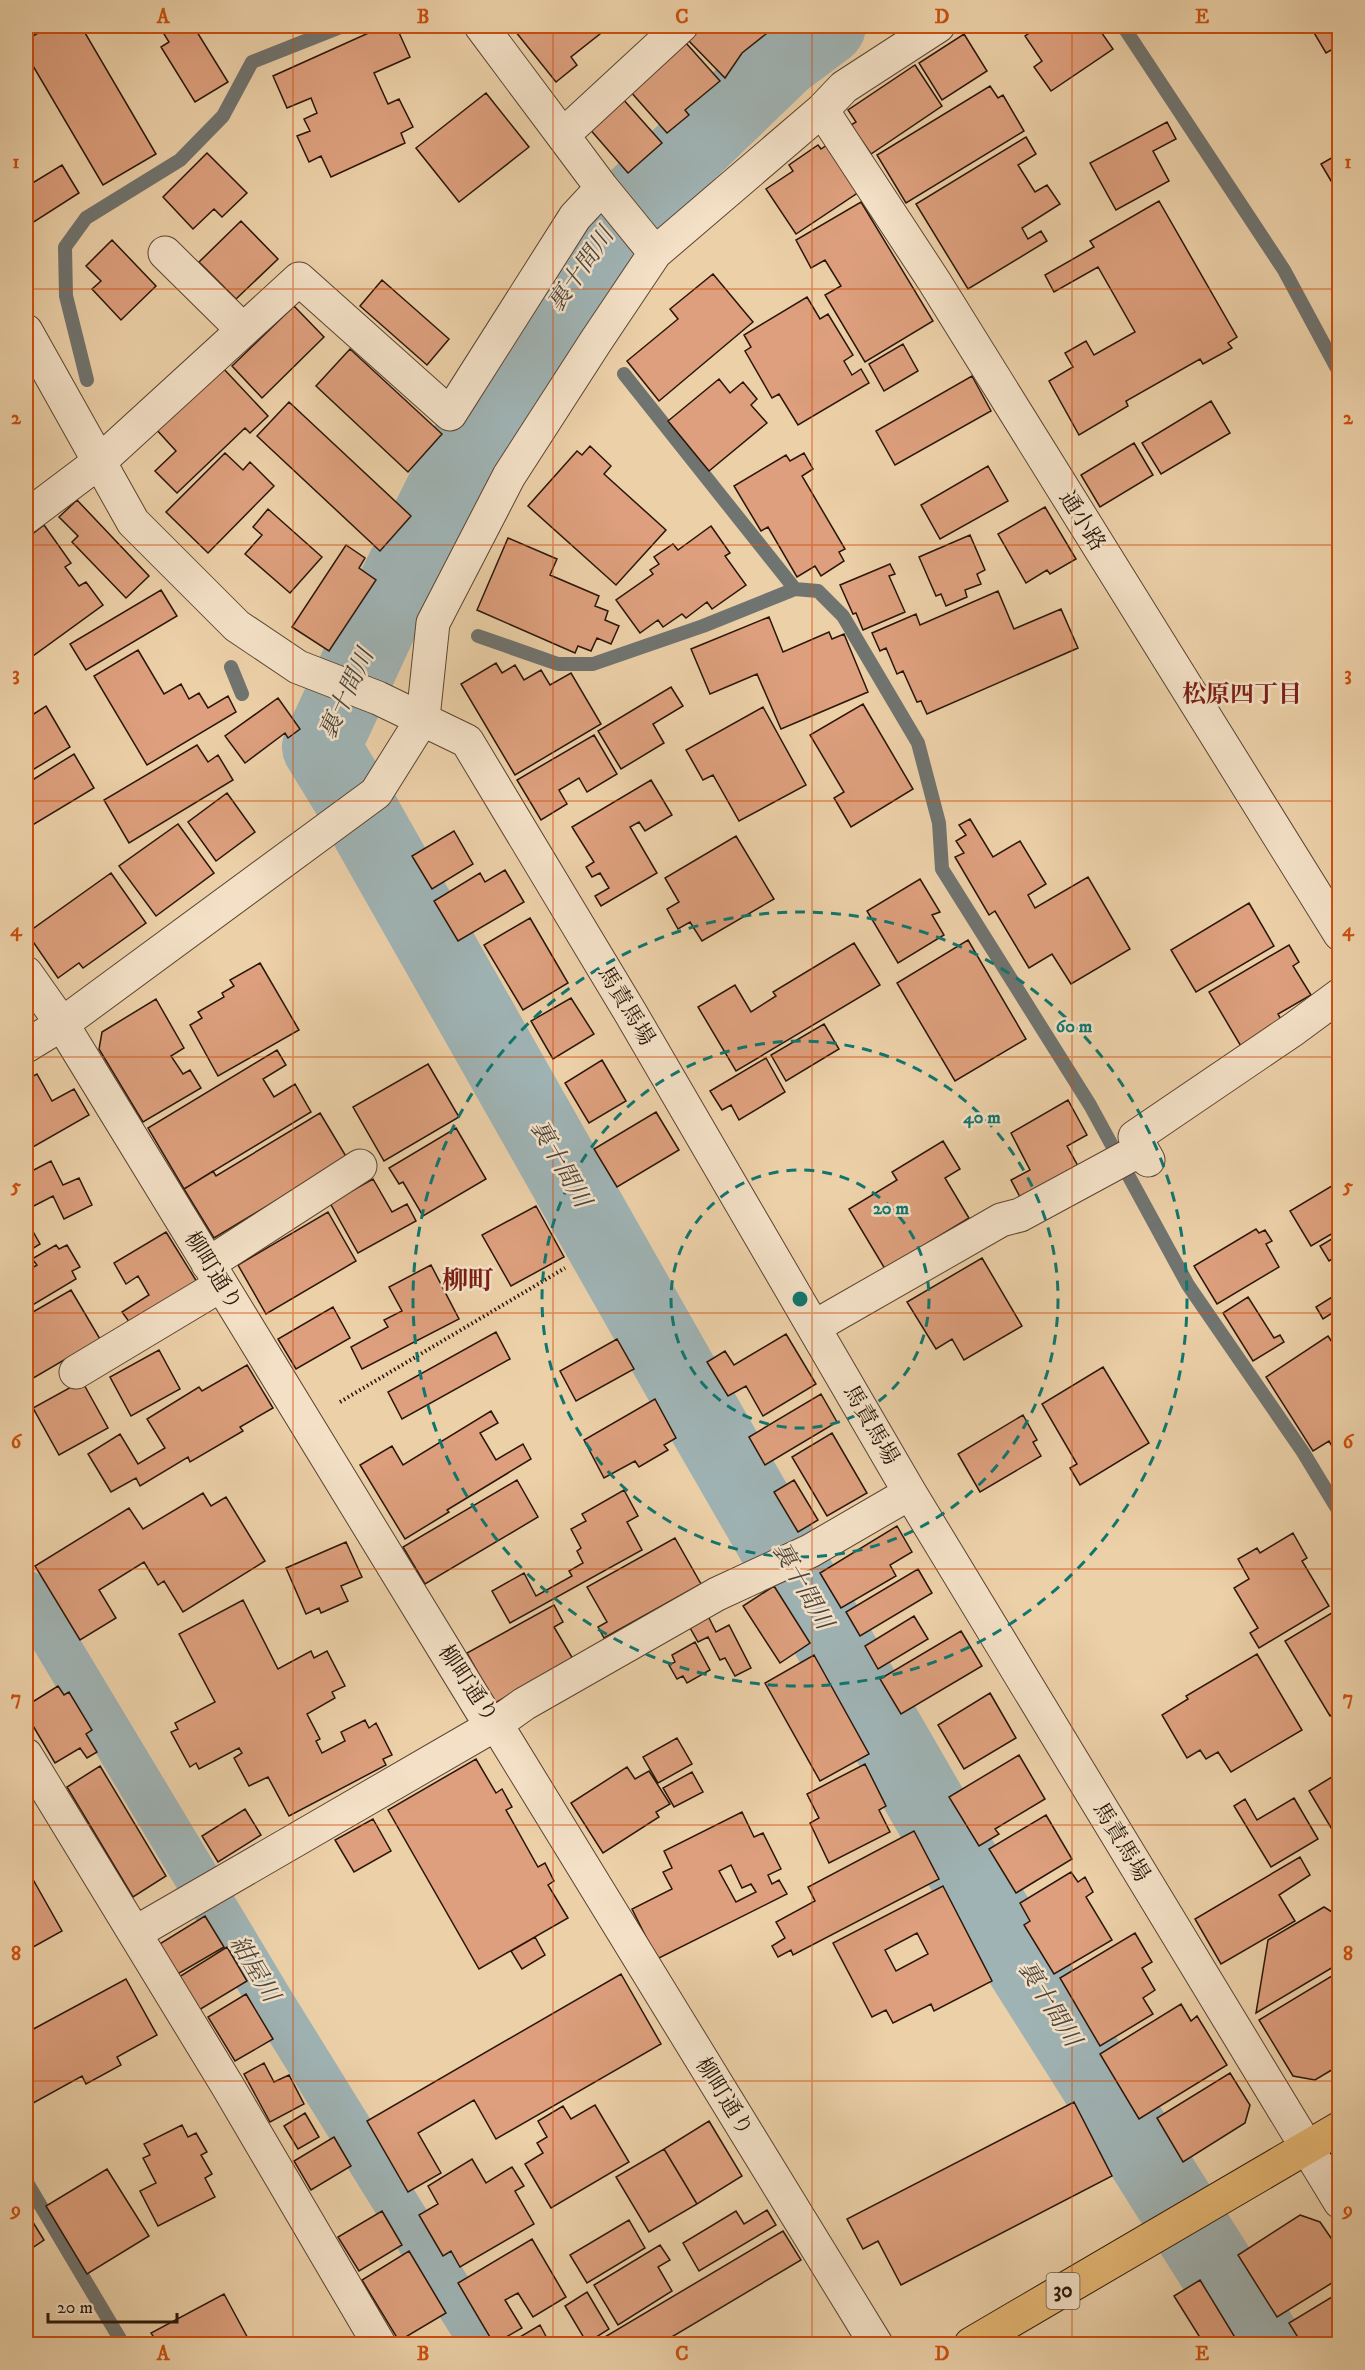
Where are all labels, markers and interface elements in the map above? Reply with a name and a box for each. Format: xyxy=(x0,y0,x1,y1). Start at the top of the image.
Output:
text: A xyxy=(156,5,171,30)
text: B xyxy=(417,5,429,30)
text: C xyxy=(675,5,689,30)
text: D xyxy=(935,5,950,30)
text: E xyxy=(1195,5,1209,30)
text: 1 xyxy=(12,150,20,175)
text: 1 xyxy=(1344,150,1352,175)
water label: 裏十間川 xyxy=(541,220,623,318)
text: 2 xyxy=(11,406,22,431)
text: 2 xyxy=(1343,406,1354,431)
street label: 通小路 xyxy=(1053,486,1111,556)
water label: 裏十間川 xyxy=(313,641,382,744)
text: 3 xyxy=(12,662,20,687)
text: 3 xyxy=(1344,662,1352,687)
district label: 松原四丁目 xyxy=(1182,680,1302,710)
text: 4 xyxy=(10,918,23,943)
text: 4 xyxy=(1342,918,1355,943)
street label: 馬責馬場 xyxy=(592,961,660,1051)
text: 60 m xyxy=(1056,1016,1093,1038)
text: 40 m xyxy=(962,1107,1001,1129)
water label: 裏十間川 xyxy=(523,1115,598,1216)
text: 5 xyxy=(10,1174,21,1199)
text: 5 xyxy=(1342,1174,1353,1199)
text: 20 m xyxy=(873,1198,909,1220)
street label: 柳町通り xyxy=(178,1227,248,1315)
district label: 柳町 xyxy=(442,1265,494,1298)
centre of rings xyxy=(790,1289,810,1309)
street label: 馬責馬場 xyxy=(837,1380,905,1470)
text: 6 xyxy=(11,1430,23,1455)
text: 6 xyxy=(1343,1430,1355,1455)
water label: 裏十間川 xyxy=(765,1537,840,1638)
street label: 柳町通り xyxy=(432,1640,504,1728)
text: 7 xyxy=(11,1686,21,1711)
text: 7 xyxy=(1343,1686,1353,1711)
street label: 馬責馬場 xyxy=(1087,1797,1155,1887)
water label: 紺屋川 xyxy=(223,1930,287,2010)
text: 8 xyxy=(11,1942,21,1967)
text: 8 xyxy=(1343,1942,1353,1967)
water label: 裏十間川 xyxy=(1011,1955,1089,2055)
street label: 柳町通り xyxy=(689,2053,759,2141)
text: 9 xyxy=(9,2198,21,2223)
text: 9 xyxy=(1341,2198,1353,2223)
road number: 30 xyxy=(1046,2273,1080,2309)
scale bar xyxy=(48,2286,177,2324)
text: 20 m xyxy=(57,2297,93,2319)
text: A xyxy=(156,2342,171,2367)
text: B xyxy=(417,2342,429,2367)
text: C xyxy=(675,2342,689,2367)
text: D xyxy=(935,2342,950,2367)
text: E xyxy=(1195,2342,1209,2367)

